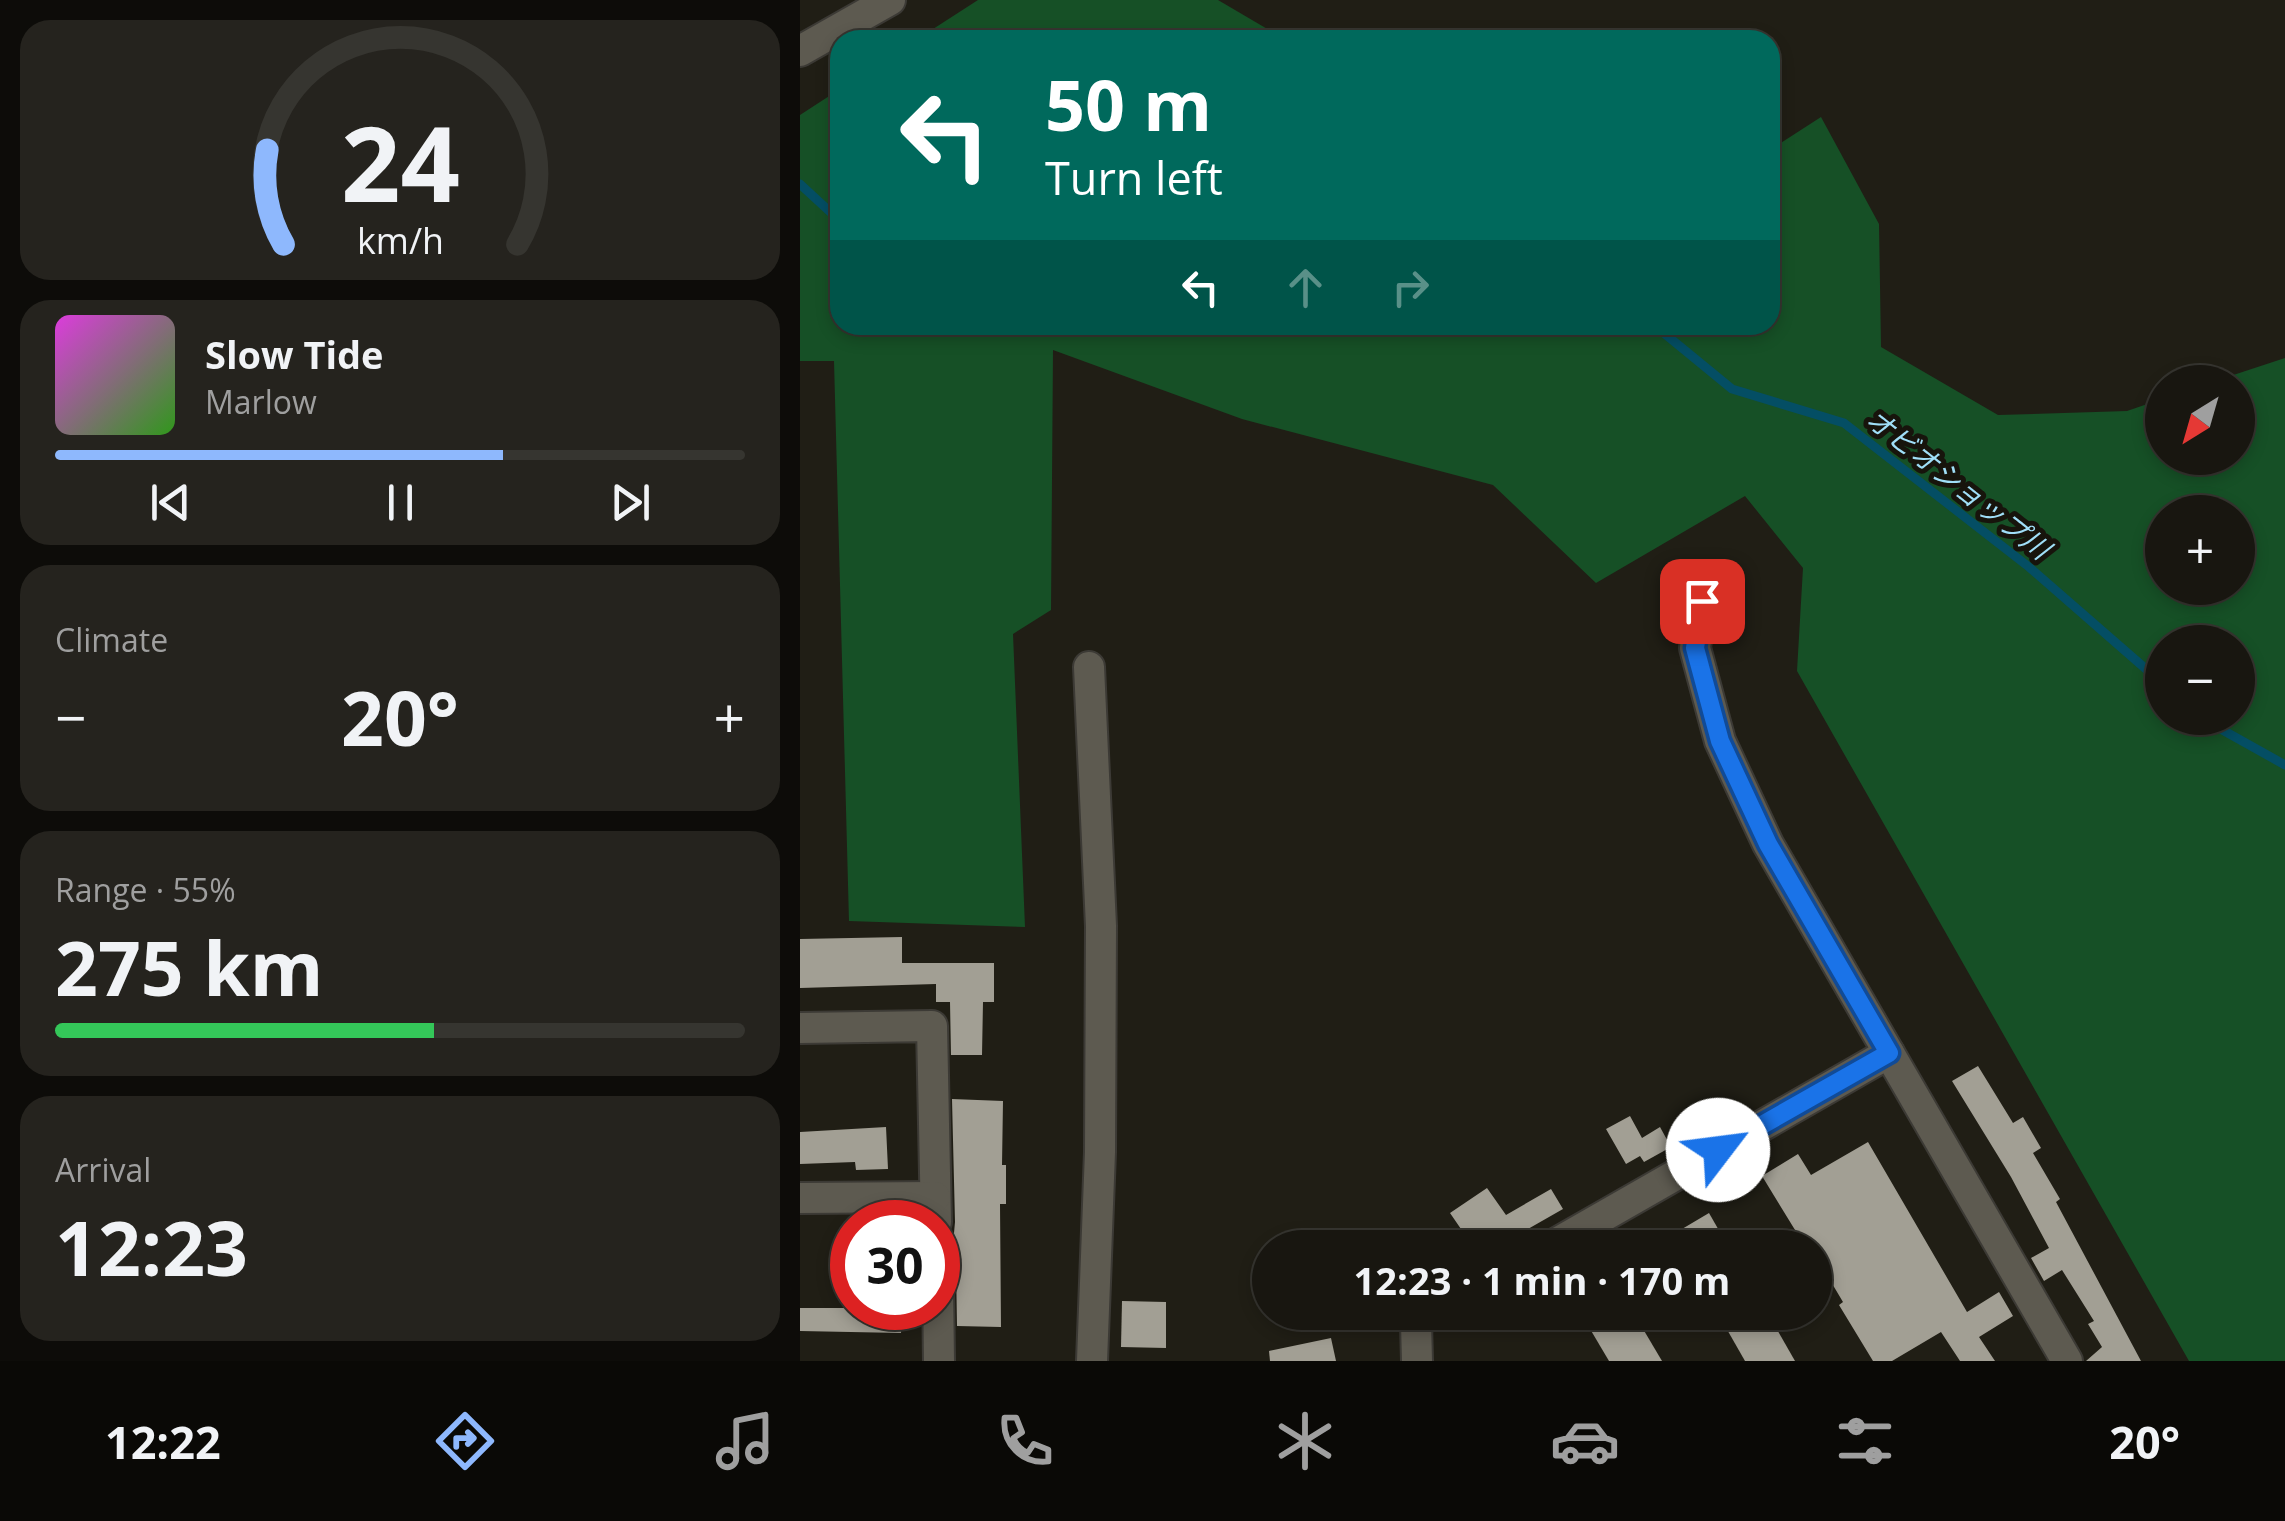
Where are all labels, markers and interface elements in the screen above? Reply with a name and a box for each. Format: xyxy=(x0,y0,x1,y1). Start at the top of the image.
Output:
text: 50 m xyxy=(1045,56,1212,152)
icon: left xyxy=(880,70,1010,200)
text: 24 xyxy=(341,91,459,232)
text: Turn left xyxy=(1045,147,1223,208)
text: km/h xyxy=(357,216,443,264)
icon: left xyxy=(1173,260,1228,315)
icon: ahead xyxy=(1278,260,1333,315)
icon: right xyxy=(1383,260,1438,315)
text: Slow Tide xyxy=(205,328,384,380)
north arrow xyxy=(2145,365,2255,475)
map controls xyxy=(2145,365,2255,735)
text: Marlow xyxy=(205,380,317,423)
water label: オビオショップ川 xyxy=(1859,399,2061,569)
icon: previous xyxy=(143,475,198,530)
icon: pause xyxy=(373,475,428,530)
icon: next xyxy=(603,475,658,530)
button: + xyxy=(2145,495,2255,605)
pin xyxy=(1660,559,1745,644)
icon: arrive xyxy=(1675,574,1730,629)
text: Climate xyxy=(55,618,168,661)
button: − xyxy=(2145,625,2255,735)
text: 20° xyxy=(341,666,459,768)
text: − xyxy=(55,679,86,754)
text: + xyxy=(714,679,745,754)
text: Range · 55% xyxy=(55,868,236,911)
text: 275 km xyxy=(55,916,323,1018)
position arrow xyxy=(1666,1098,1770,1202)
text: Arrival xyxy=(55,1148,151,1191)
text: 12:23 xyxy=(55,1196,248,1298)
speed limit sign: 30 xyxy=(830,1200,960,1330)
text: 12:23 · 1 min · 170 m xyxy=(1354,1254,1730,1306)
icon: directions xyxy=(430,1406,500,1476)
icon: music xyxy=(710,1406,780,1476)
icon: phone xyxy=(990,1406,1060,1476)
icon: climate xyxy=(1270,1406,1340,1476)
icon: car xyxy=(1550,1406,1620,1476)
icon: filters xyxy=(1830,1406,1900,1476)
text: 12:22 xyxy=(105,1411,221,1472)
text: 20° xyxy=(2109,1411,2180,1472)

